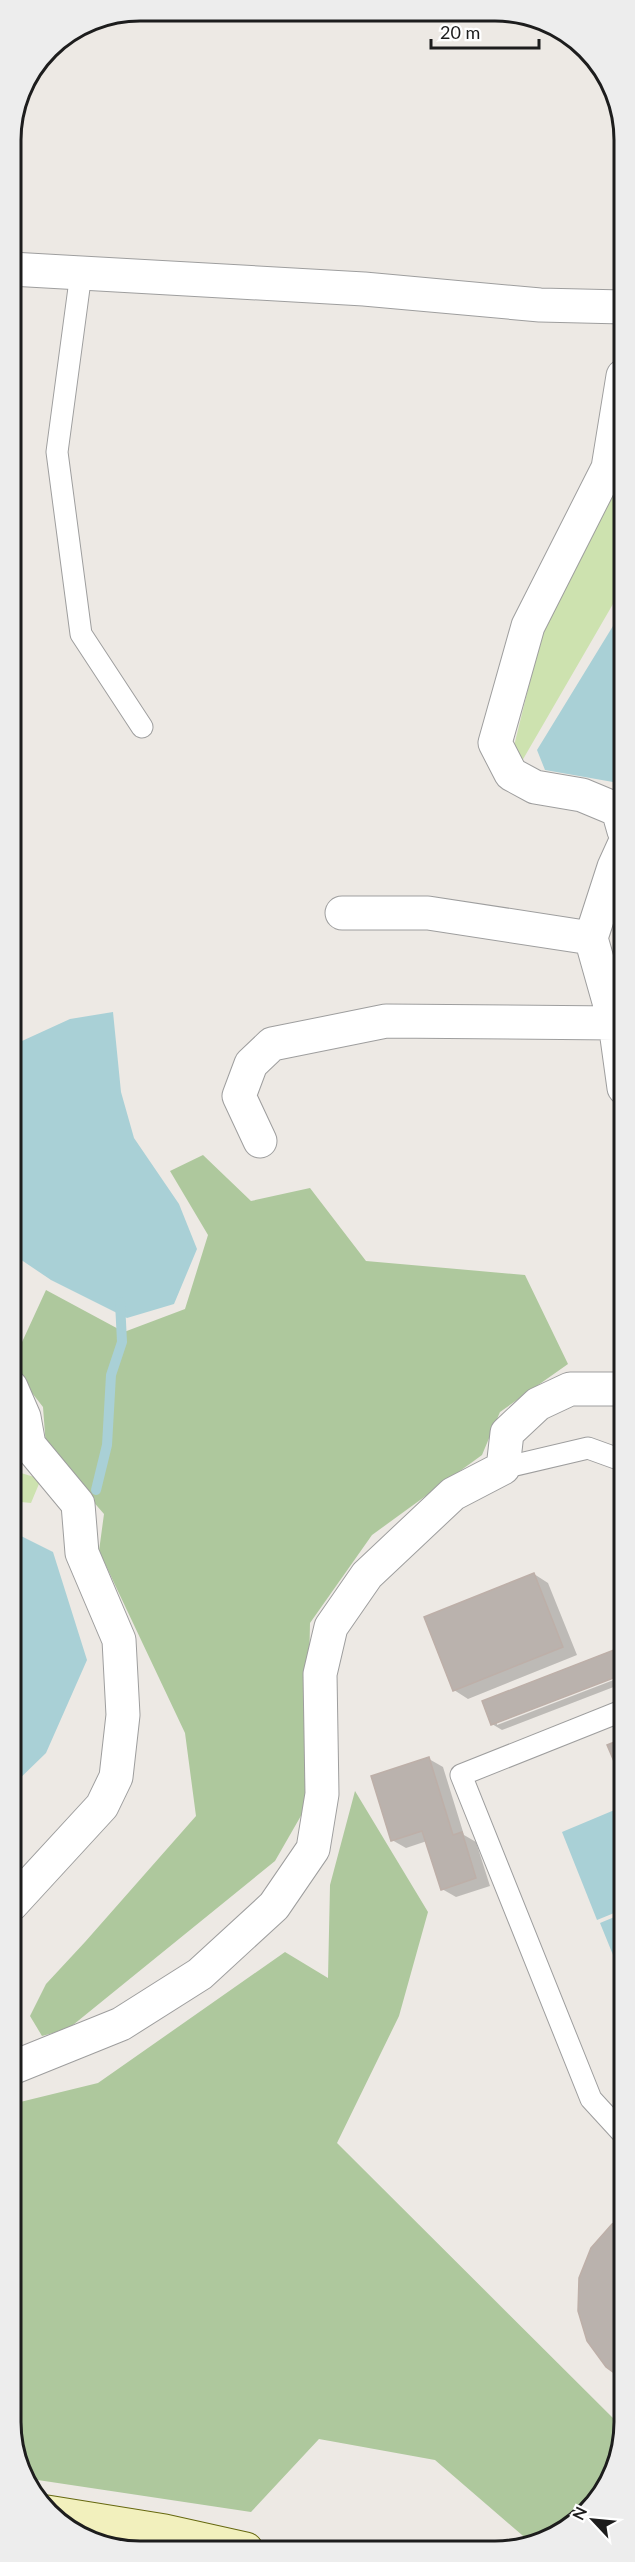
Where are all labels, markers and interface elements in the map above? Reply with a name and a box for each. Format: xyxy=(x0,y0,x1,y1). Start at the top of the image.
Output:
scale bar xyxy=(431,12,539,50)
text: 20 m xyxy=(440,21,480,43)
north arrow xyxy=(563,2490,623,2550)
text: N xyxy=(568,2504,590,2523)

